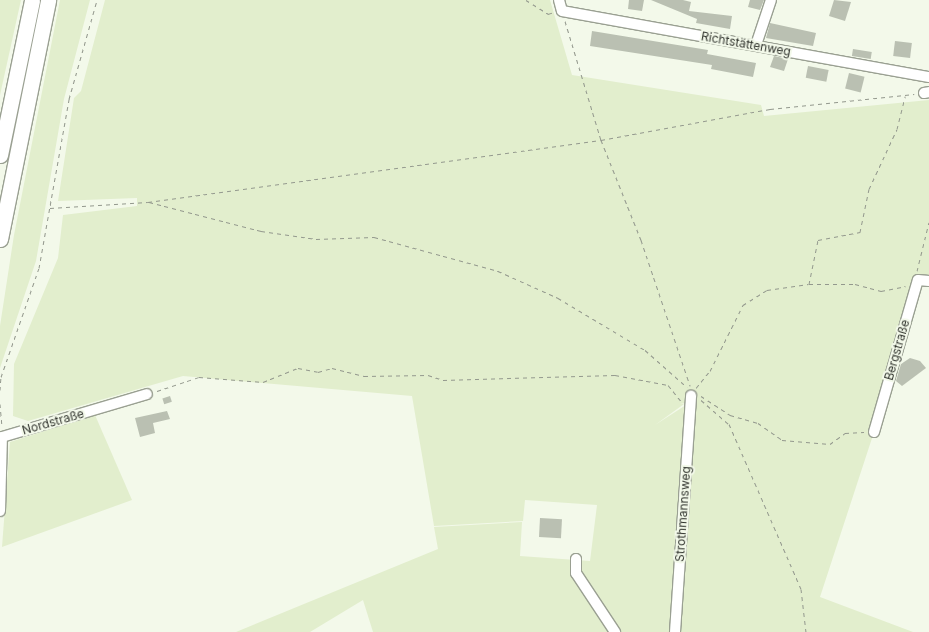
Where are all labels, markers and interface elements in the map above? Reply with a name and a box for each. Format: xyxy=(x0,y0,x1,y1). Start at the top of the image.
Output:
street label: Richtstättenweg xyxy=(700,29,792,59)
street label: Bergstraße xyxy=(881,318,913,382)
street label: Nordstraße xyxy=(20,406,86,438)
street label: Strothmannsweg xyxy=(672,466,694,562)

